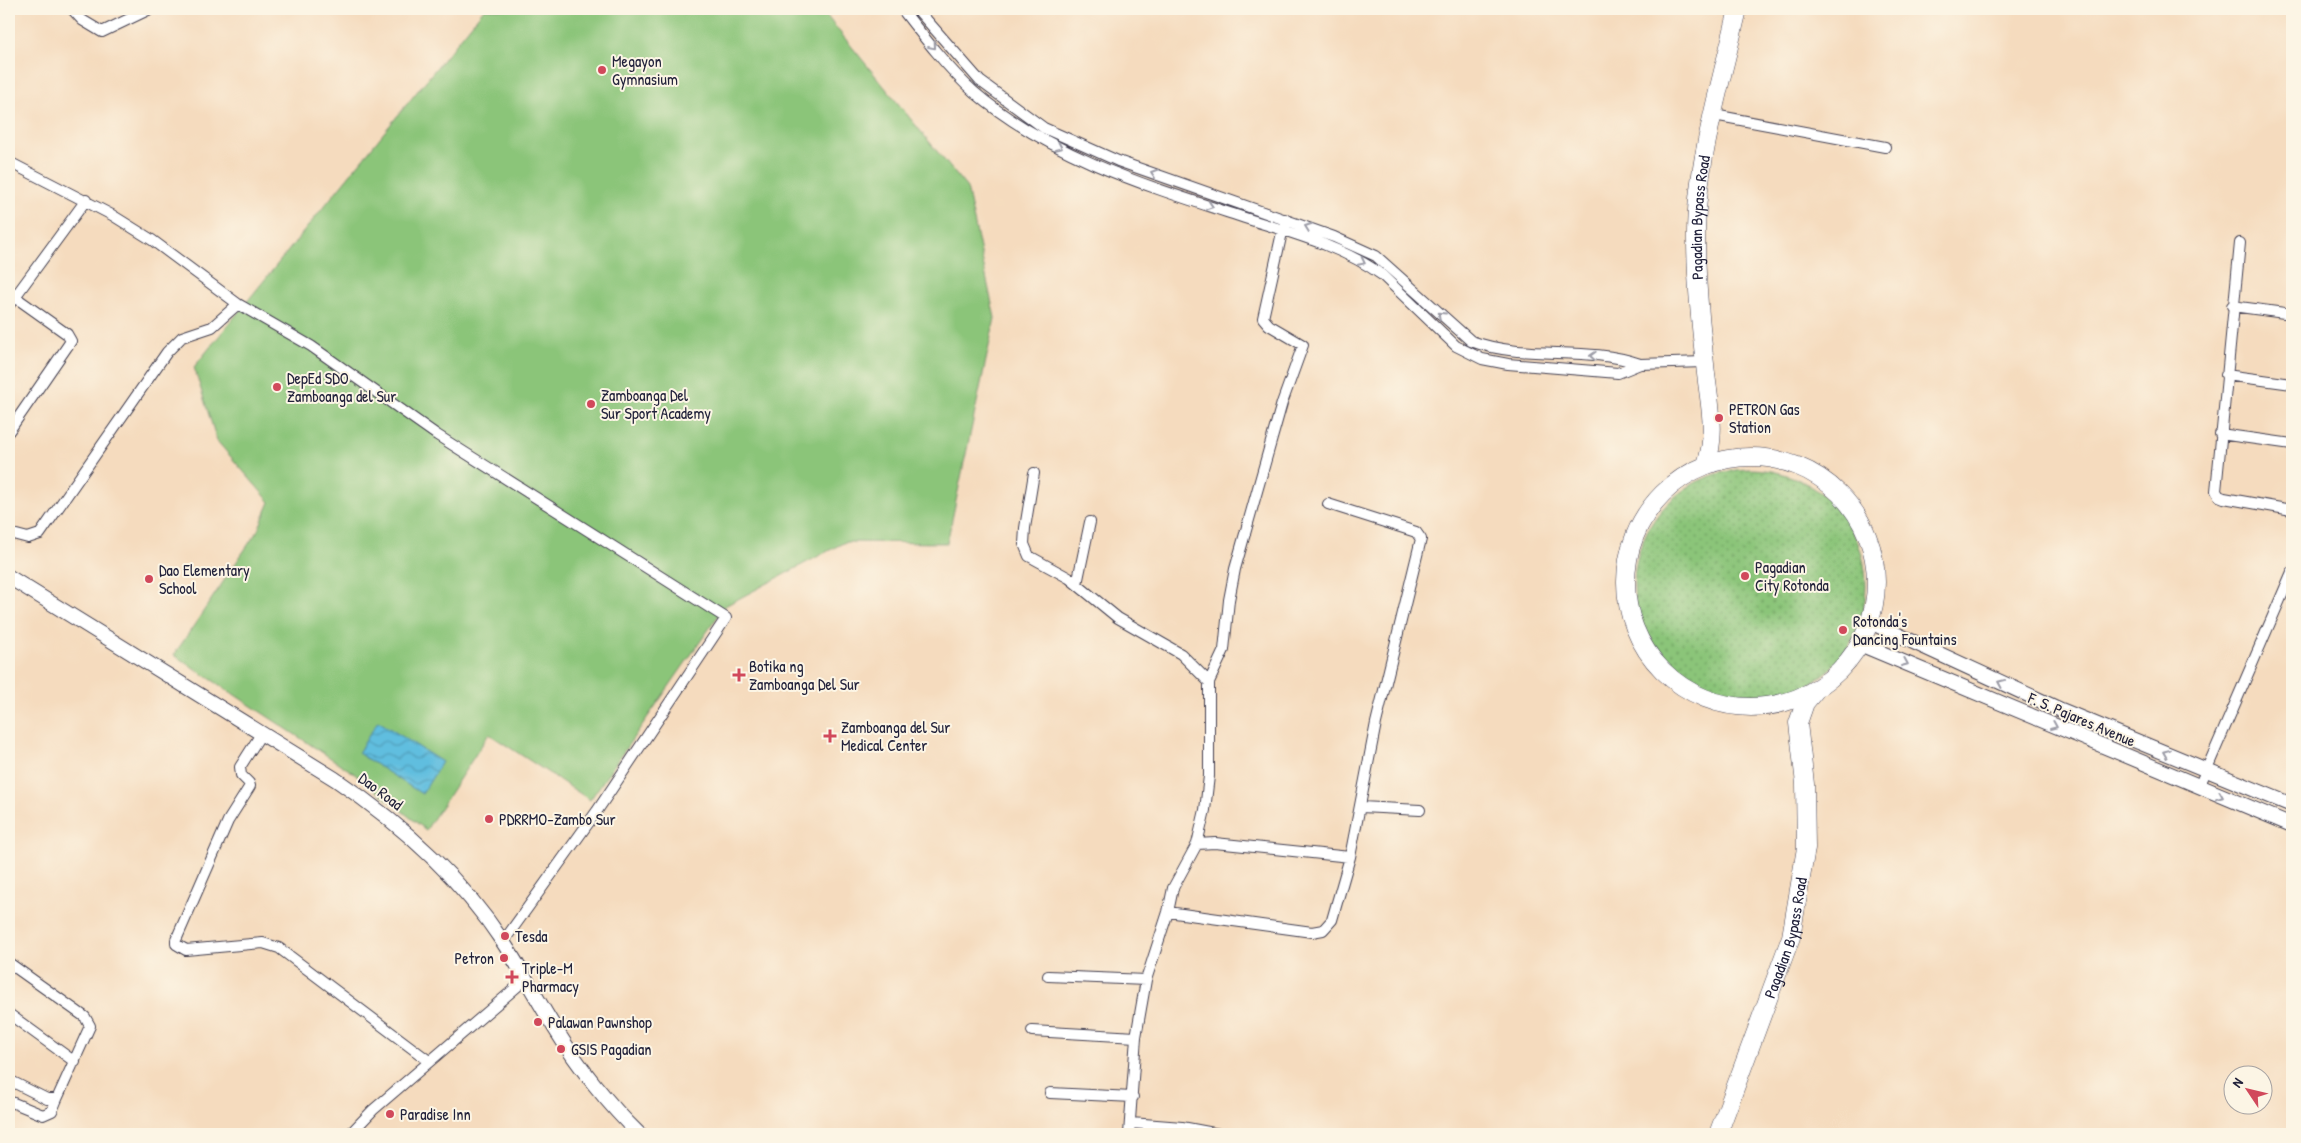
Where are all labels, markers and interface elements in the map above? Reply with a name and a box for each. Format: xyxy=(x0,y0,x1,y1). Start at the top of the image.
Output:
one-way arrow xyxy=(927,41,936,50)
place label: Megayon Gymnasium xyxy=(612,50,678,90)
marker: Megayon Gymnasium xyxy=(596,64,608,76)
one-way arrow xyxy=(1053,141,1062,151)
street label: Pagadian Bypass Road xyxy=(1685,154,1715,280)
one-way arrow xyxy=(1151,169,1159,179)
one-way arrow xyxy=(1205,201,1213,211)
one-way arrow xyxy=(1304,223,1312,233)
one-way arrow xyxy=(1357,256,1366,266)
one-way arrow xyxy=(1438,312,1447,321)
one-way arrow xyxy=(1588,350,1596,361)
place label: DepEd SDO Zamboanga del Sur xyxy=(287,367,396,407)
marker: DepEd SDO Zamboanga del Sur xyxy=(271,381,283,393)
place label: Zamboanga Del Sur Sport Academy xyxy=(601,384,711,424)
marker: Zamboanga Del Sur Sport Academy xyxy=(585,398,597,410)
place label: PETRON Gas Station xyxy=(1729,398,1800,438)
marker: PETRON Gas Station xyxy=(1713,412,1725,424)
place label: Pagadian City Rotonda xyxy=(1755,556,1829,596)
place label: Dao Elementary School xyxy=(159,559,250,599)
marker: Pagadian City Rotonda xyxy=(1739,570,1751,582)
marker: Dao Elementary School xyxy=(143,573,155,585)
place label: Rotonda's Dancing Fountains xyxy=(1853,610,1957,650)
marker: Rotonda's Dancing Fountains xyxy=(1837,624,1849,636)
place label: Botika ng Zamboanga Del Sur xyxy=(749,655,860,695)
one-way arrow xyxy=(1900,658,1908,668)
marker: Botika ng Zamboanga Del Sur xyxy=(733,669,745,681)
one-way arrow xyxy=(1997,678,2006,689)
street label: F. S. Pajares Avenue xyxy=(2024,686,2140,752)
place label: Zamboanga del Sur Medical Center xyxy=(841,716,950,756)
one-way arrow xyxy=(2049,720,2058,731)
marker: Zamboanga del Sur Medical Center xyxy=(823,729,837,743)
one-way arrow xyxy=(2162,749,2171,759)
street label: Dao Road xyxy=(354,767,408,815)
one-way arrow xyxy=(2215,790,2224,800)
place label: PDRRMO-Zambo Sur xyxy=(499,808,616,830)
marker: PDRRMO-Zambo Sur xyxy=(483,813,495,825)
street label: Pagadian Bypass Road xyxy=(1758,876,1812,1001)
place label: Tesda xyxy=(515,925,548,947)
marker: Tesda xyxy=(499,930,511,942)
place label: Petron xyxy=(455,947,494,969)
marker: Petron xyxy=(498,952,510,964)
place label: Triple-M Pharmacy xyxy=(522,957,579,997)
marker: Triple-M Pharmacy xyxy=(506,971,518,983)
place label: Palawan Pawnshop xyxy=(548,1011,652,1033)
marker: Palawan Pawnshop xyxy=(532,1016,544,1028)
place label: GSIS Pagadian xyxy=(571,1038,652,1060)
marker: GSIS Pagadian xyxy=(555,1043,567,1055)
north arrow xyxy=(2224,1066,2274,1116)
text: N xyxy=(2227,1073,2247,1091)
place label: Paradise Inn xyxy=(400,1103,471,1125)
marker: Paradise Inn xyxy=(384,1108,396,1120)

